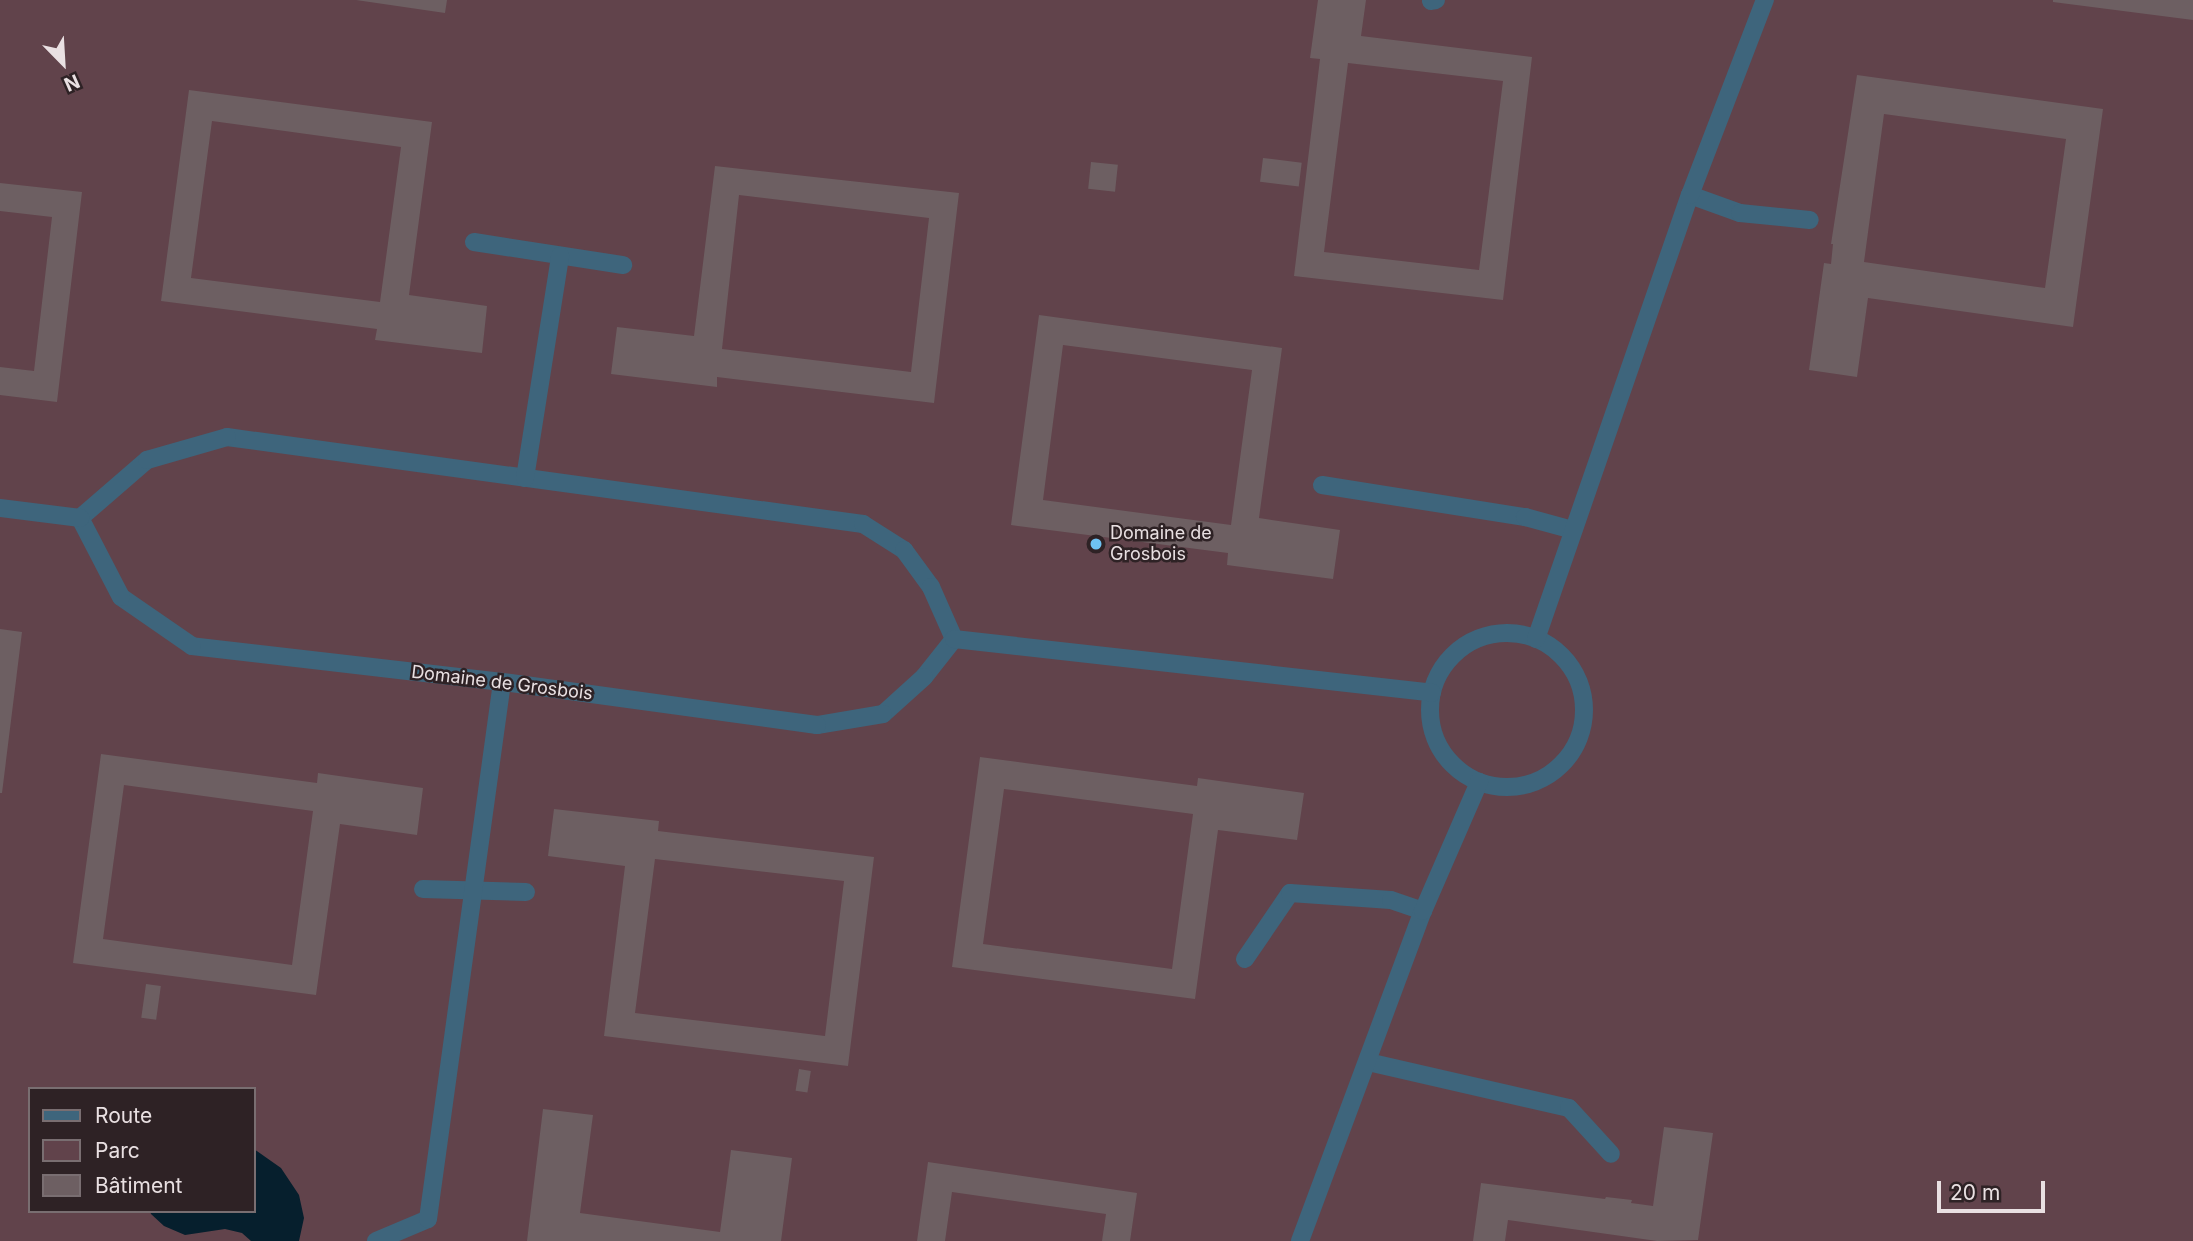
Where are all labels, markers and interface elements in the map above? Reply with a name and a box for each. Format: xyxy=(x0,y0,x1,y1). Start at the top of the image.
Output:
north arrow xyxy=(28,28,98,98)
text: N xyxy=(60,69,83,96)
place label: Domaine de Grosbois xyxy=(1110,523,1212,566)
marker: Domaine de Grosbois xyxy=(1088,536,1104,552)
street label: Domaine de Grosbois xyxy=(410,661,594,705)
legend xyxy=(28,1087,256,1213)
text: Route xyxy=(95,1103,152,1128)
text: Parc xyxy=(95,1138,140,1163)
scale bar xyxy=(1941,1168,2050,1212)
text: Bâtiment xyxy=(95,1173,182,1198)
text: 20 m xyxy=(1950,1180,2000,1205)

